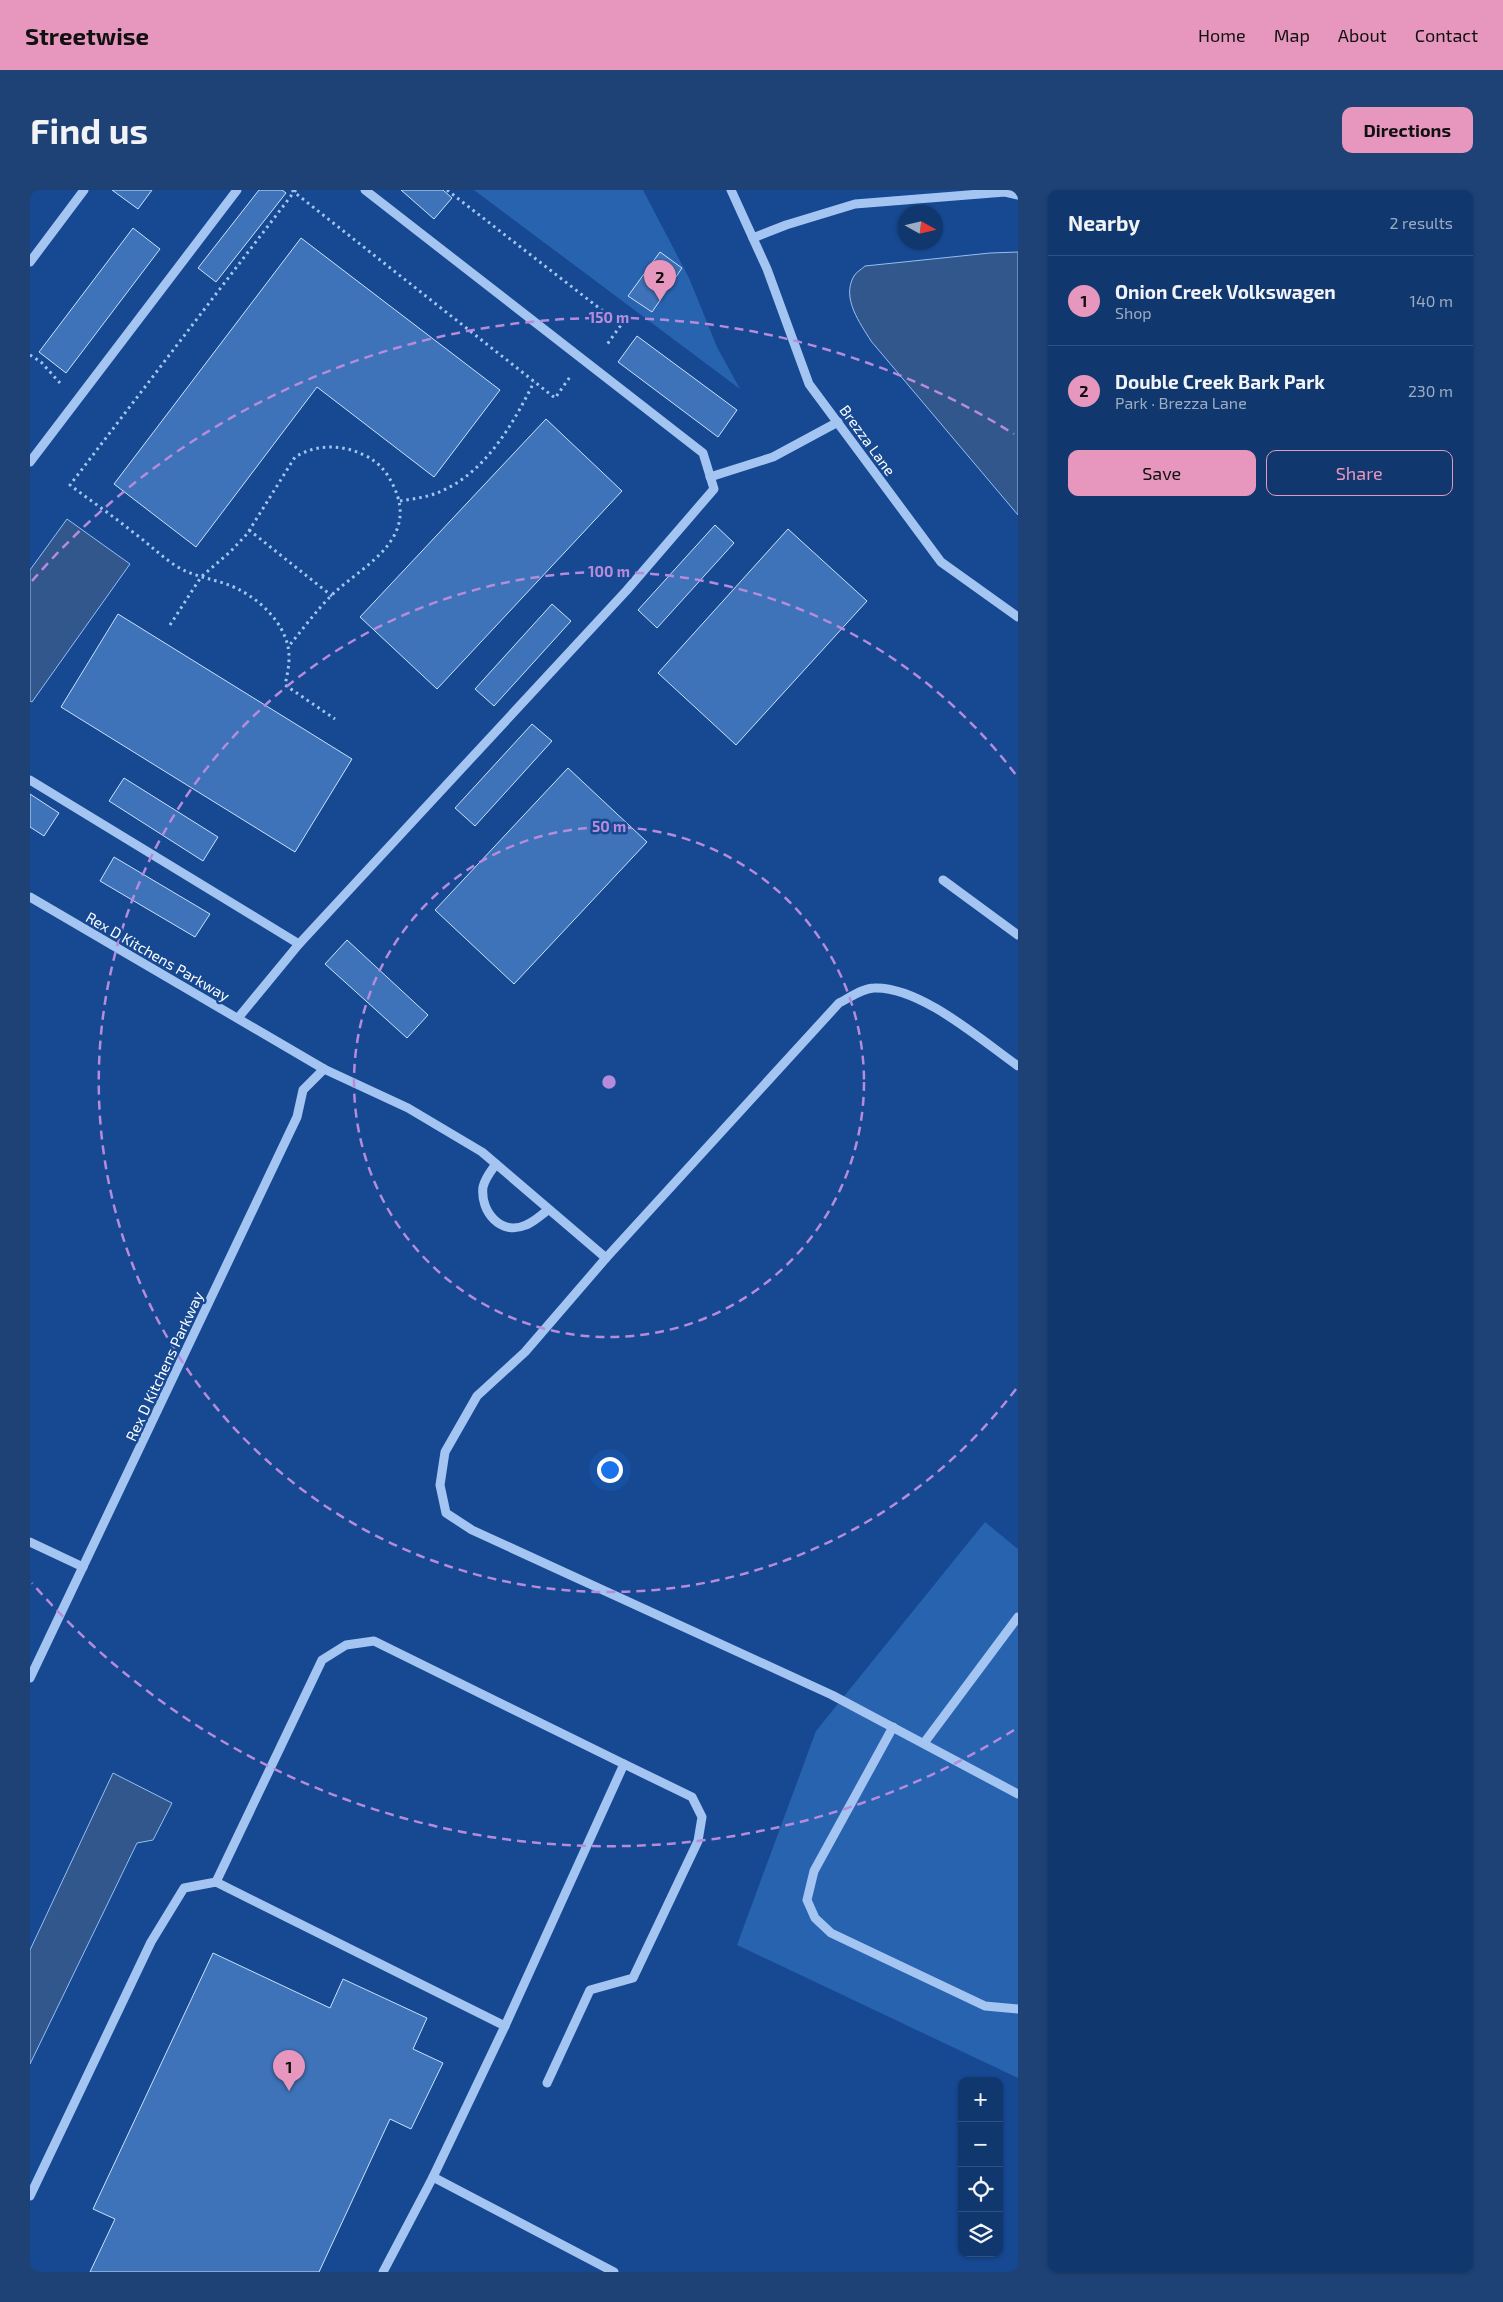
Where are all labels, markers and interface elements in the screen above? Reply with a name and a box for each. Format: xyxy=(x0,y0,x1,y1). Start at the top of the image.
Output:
text: Streetwise xyxy=(25,21,149,50)
text: Home xyxy=(1198,24,1246,46)
text: Map xyxy=(1274,24,1310,46)
text: About xyxy=(1338,24,1387,46)
text: Contact xyxy=(1415,24,1478,46)
button: Directions xyxy=(1342,107,1473,153)
text: Find us xyxy=(30,109,148,151)
north arrow xyxy=(898,205,943,250)
text: Nearby xyxy=(1068,210,1140,235)
text: 2 results xyxy=(1390,213,1453,232)
pin: 2 xyxy=(644,260,676,301)
text: Onion Creek Volkswagen xyxy=(1115,280,1336,303)
text: 1 xyxy=(1081,291,1087,310)
text: 140 m xyxy=(1410,291,1453,310)
text: Shop xyxy=(1115,303,1152,322)
text: 150 m xyxy=(589,308,629,326)
text: Double Creek Bark Park xyxy=(1115,370,1325,393)
text: 2 xyxy=(1079,381,1089,400)
text: 230 m xyxy=(1408,381,1453,400)
text: Park · Brezza Lane xyxy=(1115,393,1247,412)
street label: Brezza Lane xyxy=(836,401,900,479)
button: Save xyxy=(1068,450,1256,496)
button: Share xyxy=(1266,450,1453,496)
text: 100 m xyxy=(588,562,630,580)
text: 50 m xyxy=(592,817,626,835)
street label: Rex D Kitchens Parkway xyxy=(83,907,233,1005)
centre of rings xyxy=(600,1073,618,1091)
street label: Rex D Kitchens Parkway xyxy=(121,1288,207,1444)
your location xyxy=(597,1457,623,1483)
pin: 1 xyxy=(273,2050,305,2091)
map controls xyxy=(958,2077,1003,2257)
button: + xyxy=(958,2077,1003,2122)
button: − xyxy=(958,2122,1003,2167)
button: locate xyxy=(958,2167,1003,2212)
button: layers xyxy=(958,2212,1003,2257)

